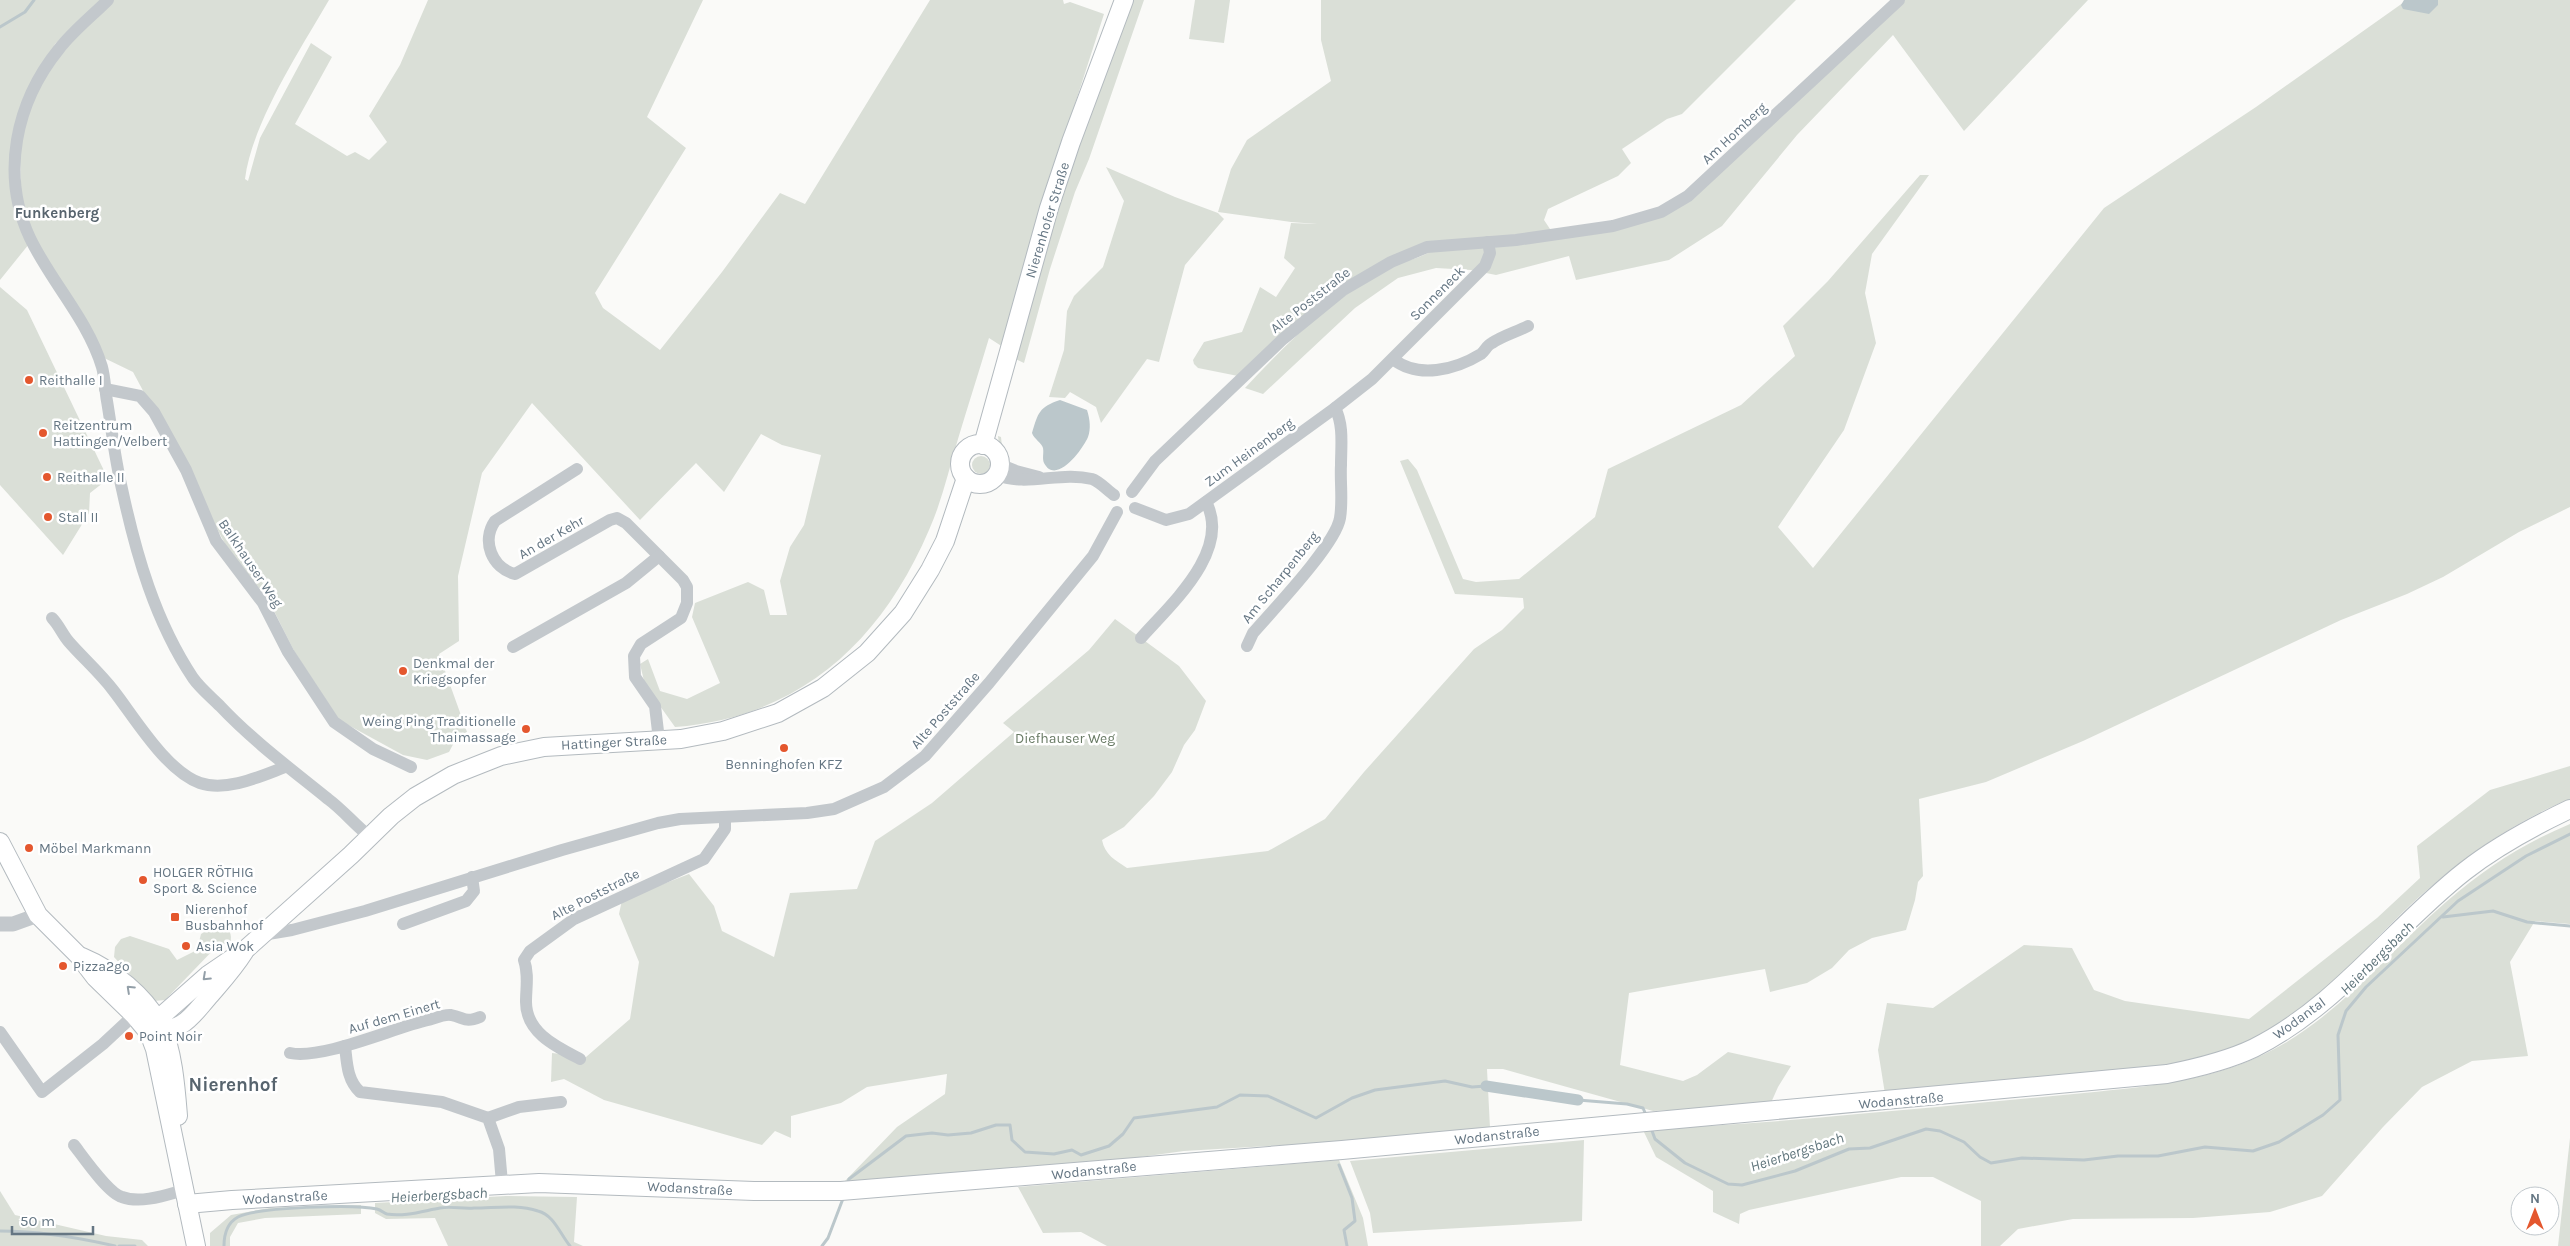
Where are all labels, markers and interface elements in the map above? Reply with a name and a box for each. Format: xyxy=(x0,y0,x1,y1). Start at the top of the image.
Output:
street label: Am Homberg xyxy=(1698,99,1770,168)
street label: Nierenhofer Straße xyxy=(1022,160,1073,280)
district label: Funkenberg xyxy=(15,204,99,222)
street label: Sonneneck xyxy=(1406,262,1469,324)
street label: Alte Poststraße xyxy=(1267,264,1354,337)
place label: Reithalle I xyxy=(39,372,103,389)
marker: Reithalle I xyxy=(23,374,35,386)
street label: Zum Heinenberg xyxy=(1201,414,1297,490)
place label: Reitzentrum Hattingen/Velbert xyxy=(53,417,167,450)
marker: Reitzentrum Hattingen/Velbert xyxy=(37,427,49,439)
place label: Reithalle II xyxy=(57,469,125,486)
marker: Reithalle II xyxy=(41,471,53,483)
place label: Stall II xyxy=(58,509,98,526)
marker: Stall II xyxy=(42,511,54,523)
street label: An der Kehr xyxy=(515,511,588,563)
street label: Balkhauser Weg xyxy=(215,516,286,611)
street label: Am Scharpenberg xyxy=(1238,528,1323,627)
place label: Denkmal der Kriegsopfer xyxy=(413,655,495,688)
marker: Denkmal der Kriegsopfer xyxy=(397,665,409,677)
street label: Alte Poststraße xyxy=(907,668,984,752)
place label: Weing Ping Traditionelle Thaimassage xyxy=(362,713,516,746)
marker: Weing Ping Traditionelle Thaimassage xyxy=(520,723,532,735)
park label: Diefhauser Weg xyxy=(1015,730,1115,747)
street label: Hattinger Straße xyxy=(561,731,667,754)
marker: Benninghofen KFZ xyxy=(778,742,790,754)
place label: Benninghofen KFZ xyxy=(725,756,843,773)
place label: Möbel Markmann xyxy=(39,840,151,857)
marker: Möbel Markmann xyxy=(23,842,35,854)
place label: HOLGER RÖTHIG Sport & Science xyxy=(153,864,257,897)
street label: Alte Poststraße xyxy=(548,865,642,924)
marker: HOLGER RÖTHIG Sport & Science xyxy=(137,874,149,886)
place label: Nierenhof Busbahnhof xyxy=(185,901,264,934)
marker: Nierenhof Busbahnhof xyxy=(169,911,181,923)
water label: Heierbergsbach xyxy=(2336,917,2418,999)
place label: Asia Wok xyxy=(196,938,254,955)
marker: Asia Wok xyxy=(180,940,192,952)
place label: Pizza2go xyxy=(73,958,130,975)
marker: Pizza2go xyxy=(57,960,69,972)
one-way arrow xyxy=(203,971,212,980)
one-way arrow xyxy=(126,986,135,995)
street label: Wodantal xyxy=(2270,994,2329,1043)
street label: Auf dem Einert xyxy=(346,995,442,1038)
place label: Point Noir xyxy=(139,1028,203,1045)
marker: Point Noir xyxy=(123,1030,135,1042)
district label: Nierenhof xyxy=(189,1074,278,1096)
street label: Wodanstraße xyxy=(1858,1088,1944,1113)
street label: Wodanstraße xyxy=(1454,1123,1540,1148)
water label: Heierbergsbach xyxy=(1748,1128,1846,1176)
street label: Wodanstraße xyxy=(1051,1158,1137,1183)
street label: Wodanstraße xyxy=(647,1178,733,1199)
water label: Heierbergsbach xyxy=(390,1183,488,1207)
north arrow xyxy=(2510,1186,2560,1236)
street label: Wodanstraße xyxy=(242,1187,328,1208)
text: N xyxy=(2530,1190,2540,1207)
scale bar xyxy=(12,1204,94,1236)
text: 50 m xyxy=(20,1212,55,1230)

